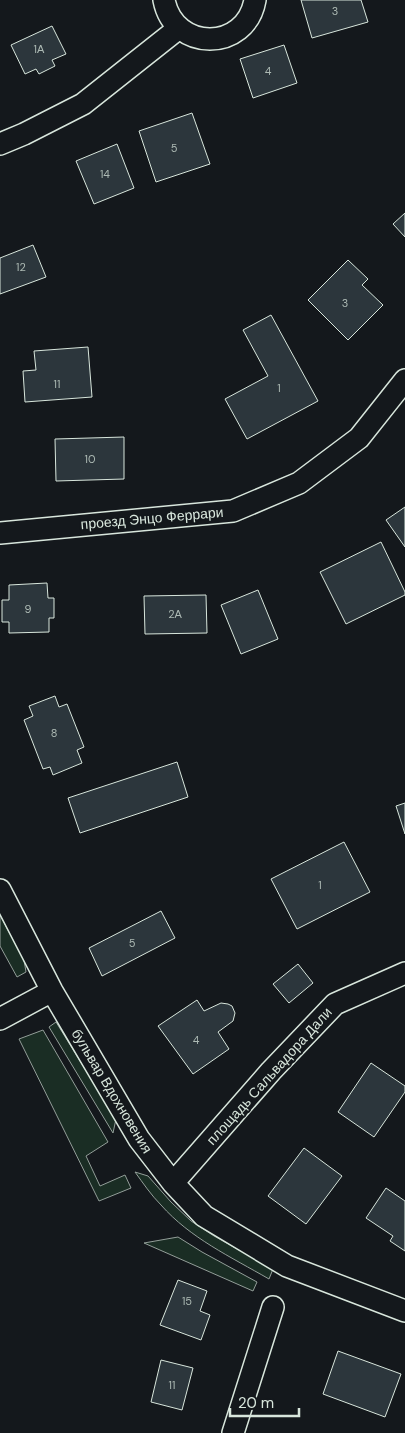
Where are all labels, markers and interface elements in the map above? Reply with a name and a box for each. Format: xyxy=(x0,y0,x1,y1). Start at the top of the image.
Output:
house number: 3 xyxy=(332,4,338,18)
house number: 1А xyxy=(34,42,45,56)
house number: 4 xyxy=(265,64,272,78)
house number: 5 xyxy=(171,141,178,155)
house number: 14 xyxy=(100,167,110,181)
house number: 12 xyxy=(16,260,26,274)
house number: 3 xyxy=(342,296,348,310)
house number: 11 xyxy=(54,377,60,391)
house number: 1 xyxy=(277,381,281,395)
house number: 10 xyxy=(85,452,95,466)
street label: проезд Энцо Феррари xyxy=(80,503,224,533)
house number: 9 xyxy=(25,602,32,616)
house number: 2А xyxy=(168,607,182,621)
house number: 8 xyxy=(51,726,57,740)
house number: 1 xyxy=(318,878,322,892)
house number: 5 xyxy=(129,936,136,950)
street label: площадь Сальвадора Дали xyxy=(202,1003,336,1149)
street label: бульвар Вдохновения xyxy=(68,1025,156,1157)
house number: 4 xyxy=(193,1033,200,1047)
house number: 15 xyxy=(182,1294,192,1308)
house number: 11 xyxy=(169,1378,175,1392)
scale bar xyxy=(230,1386,299,1418)
text: 20 m xyxy=(238,1393,274,1413)

